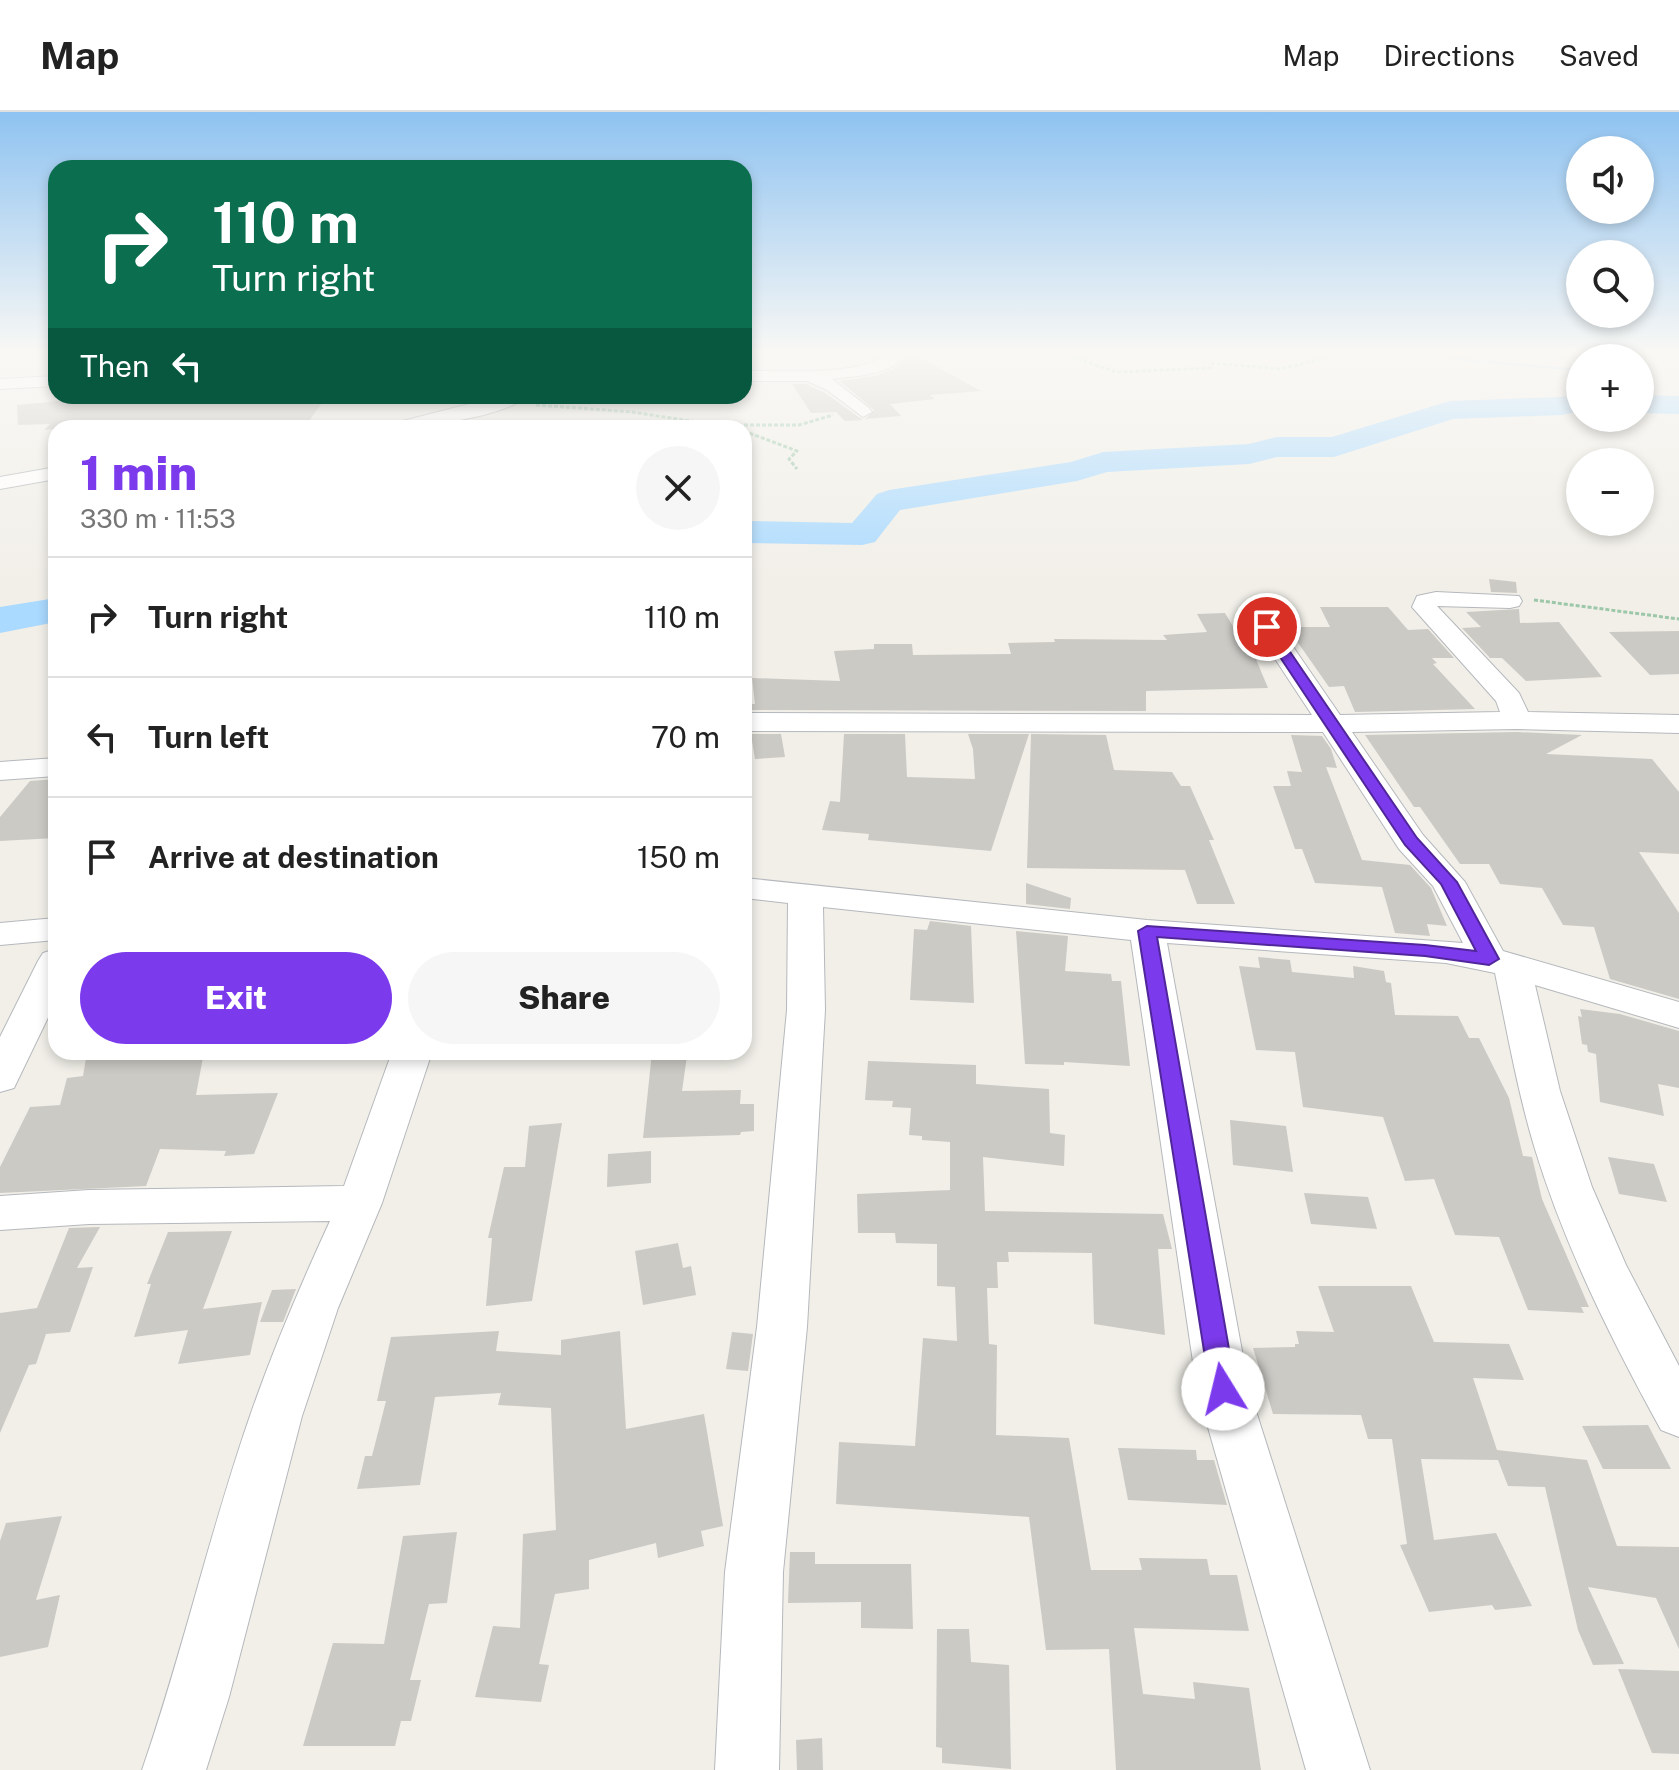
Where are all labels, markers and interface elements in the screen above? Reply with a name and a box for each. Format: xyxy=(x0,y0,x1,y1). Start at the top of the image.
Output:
text: Map xyxy=(40,33,119,78)
text: Map xyxy=(1283,39,1339,72)
text: Directions xyxy=(1383,39,1515,72)
text: Saved xyxy=(1559,39,1639,72)
map controls xyxy=(1566,136,1654,536)
button: sound xyxy=(1566,136,1654,224)
text: 110 m xyxy=(212,190,359,256)
icon: right xyxy=(80,192,184,296)
button: search xyxy=(1566,240,1654,328)
text: Turn right xyxy=(212,257,375,299)
icon: left xyxy=(165,344,209,388)
button: + xyxy=(1566,344,1654,432)
text: Then xyxy=(80,348,149,384)
text: 1 min xyxy=(80,444,197,501)
button: close xyxy=(636,446,720,530)
button: − xyxy=(1566,448,1654,536)
text: 330 m · 11:53 xyxy=(80,503,236,534)
pin xyxy=(1233,593,1301,661)
icon: right xyxy=(80,595,124,639)
text: Turn right xyxy=(148,599,288,635)
text: 110 m xyxy=(644,599,720,635)
icon: arrive xyxy=(1245,605,1289,649)
icon: left xyxy=(80,715,124,759)
text: Turn left xyxy=(148,719,269,755)
text: 70 m xyxy=(651,719,720,755)
icon: arrive xyxy=(80,835,124,879)
text: Arrive at destination xyxy=(148,839,439,875)
text: 150 m xyxy=(637,839,720,875)
button: Exit xyxy=(80,952,392,1044)
button: Share xyxy=(408,952,720,1044)
position arrow xyxy=(1181,1347,1265,1431)

